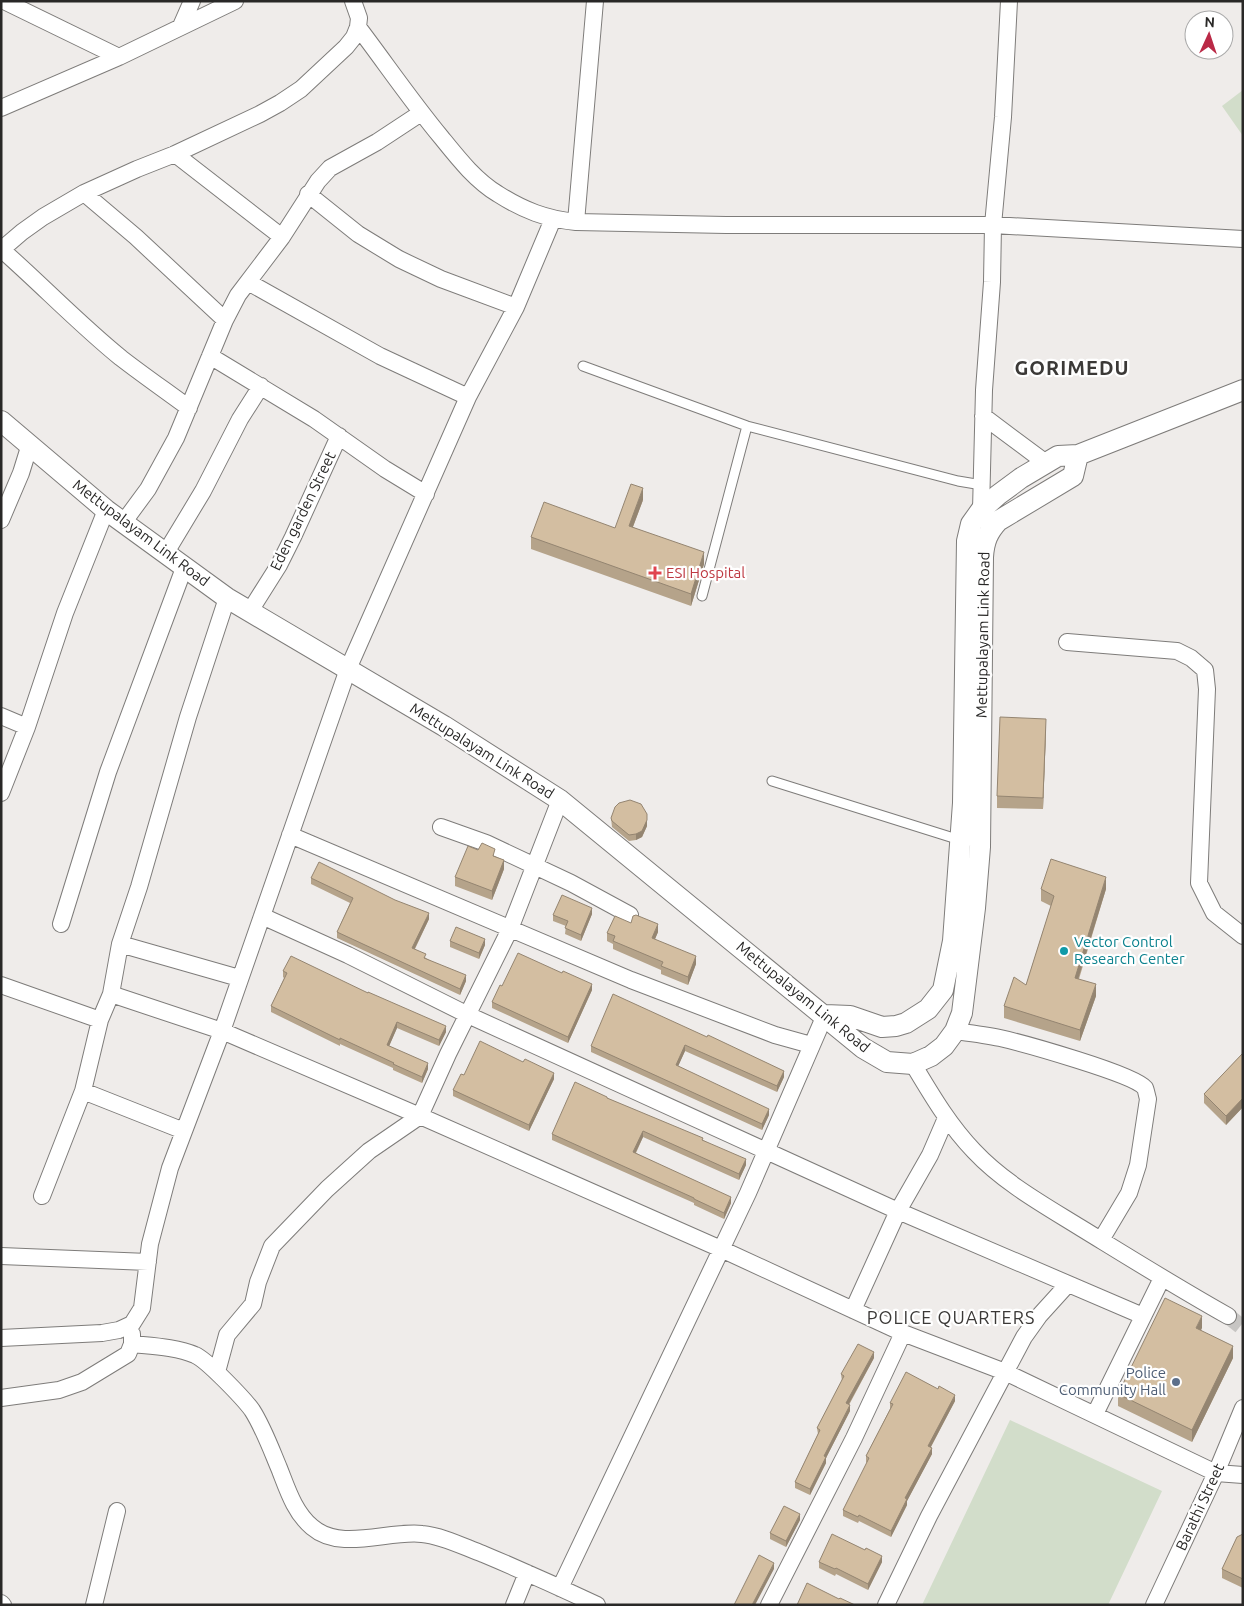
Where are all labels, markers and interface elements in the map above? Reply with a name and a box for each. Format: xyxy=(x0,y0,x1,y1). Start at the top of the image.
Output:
north arrow xyxy=(1184,10,1234,60)
text: N xyxy=(1204,14,1215,30)
district label: GORIMEDU xyxy=(1014,356,1130,379)
street label: Eden garden Street xyxy=(266,448,339,573)
street label: Mettupalayam Link Road xyxy=(70,476,213,590)
street label: Mettupalayam Link Road xyxy=(973,552,992,718)
place label: ESI Hospital xyxy=(666,564,745,581)
marker: ESI Hospital xyxy=(648,566,662,580)
street label: Mettupalayam Link Road xyxy=(407,699,557,802)
place label: Vector Control Research Center xyxy=(1074,933,1185,967)
street label: Mettupalayam Link Road xyxy=(733,938,873,1056)
marker: Vector Control Research Center xyxy=(1058,945,1070,957)
district label: POLICE QUARTERS xyxy=(867,1307,1035,1328)
place label: Police Community Hall xyxy=(1059,1364,1166,1398)
marker: Police Community Hall xyxy=(1170,1376,1182,1388)
street label: Barathi Street xyxy=(1172,1460,1227,1553)

